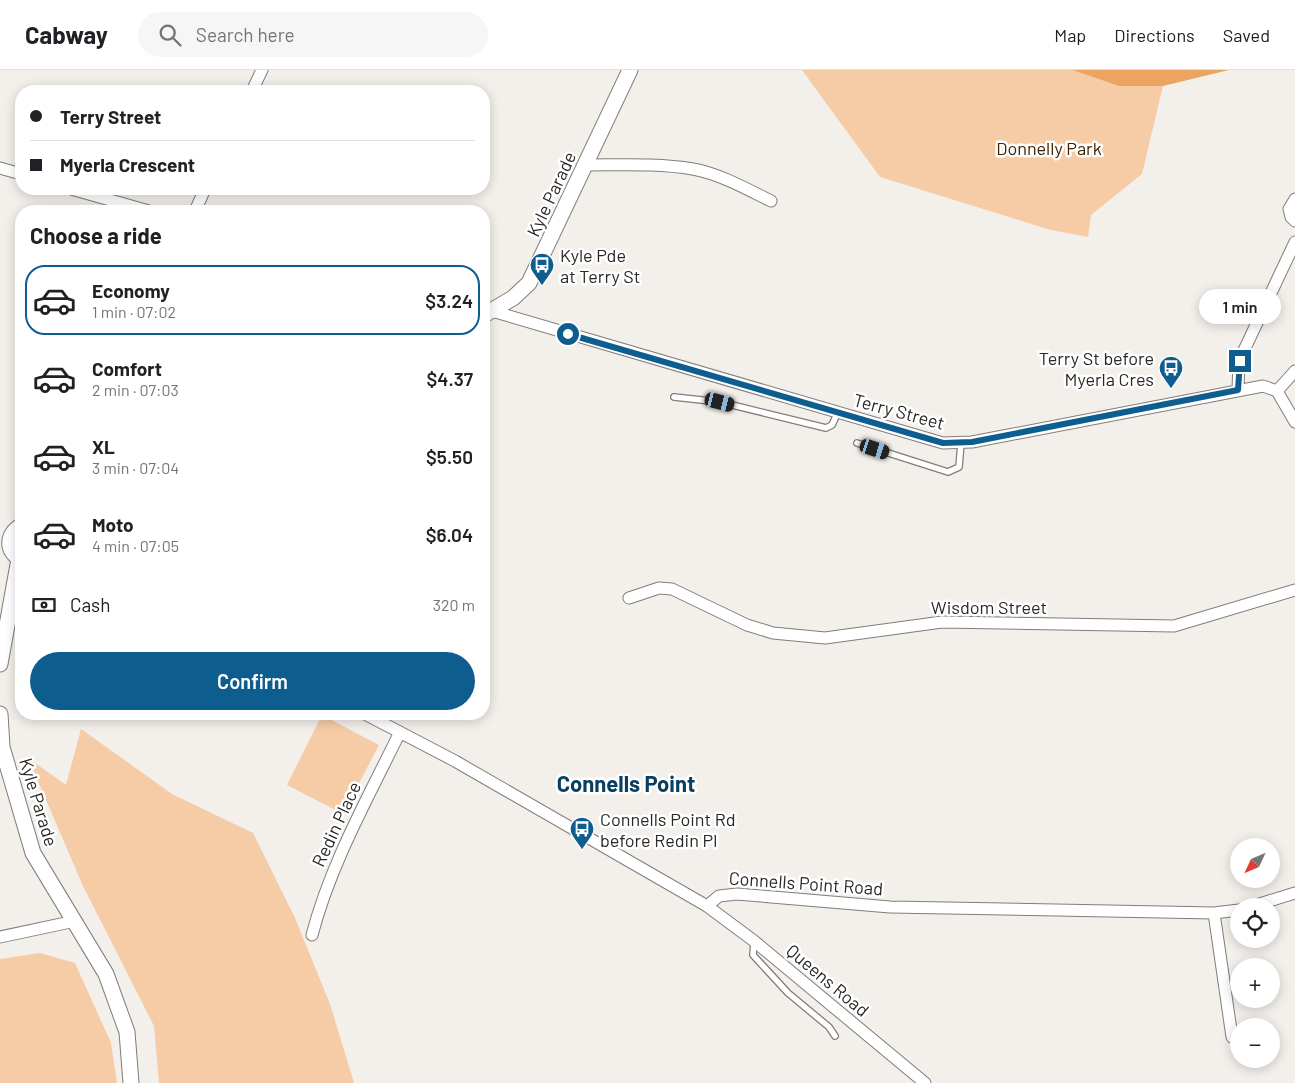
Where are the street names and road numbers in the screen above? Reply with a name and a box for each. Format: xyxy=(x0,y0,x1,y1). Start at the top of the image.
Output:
street label: Kyle Parade xyxy=(522,148,580,240)
street label: Terry Street xyxy=(851,388,947,434)
street label: Wisdom Street xyxy=(931,596,1047,618)
street label: Kyle Parade xyxy=(15,755,63,849)
street label: Redin Place xyxy=(307,778,365,870)
street label: Connells Point Road xyxy=(728,867,884,899)
street label: Queens Road xyxy=(782,939,874,1021)

